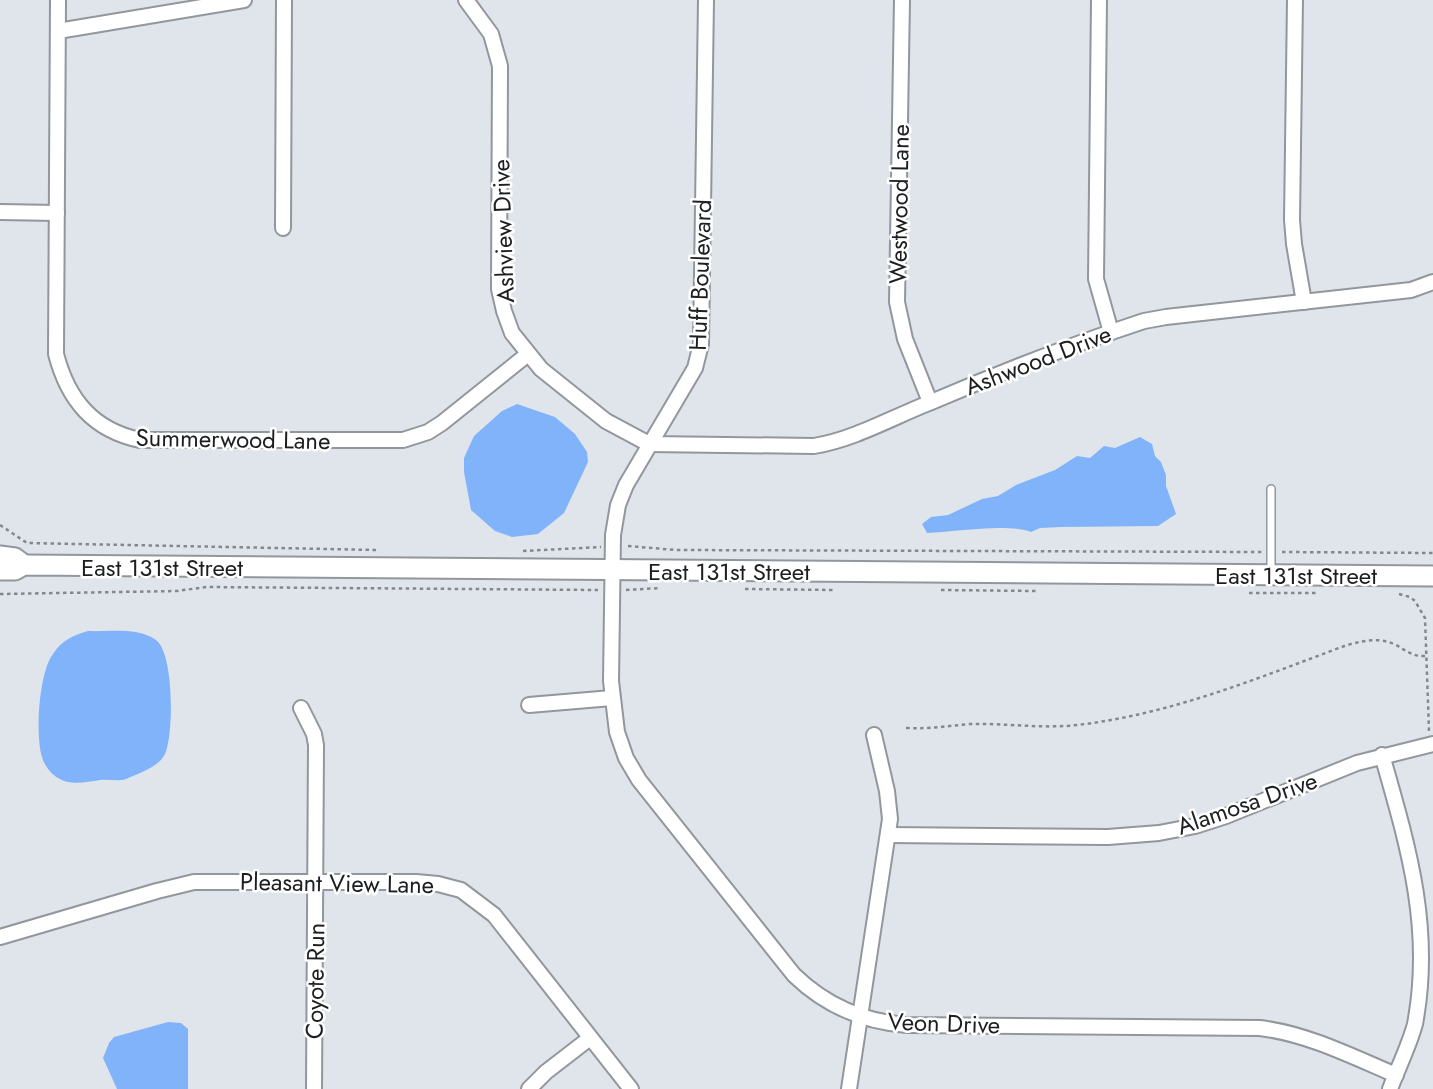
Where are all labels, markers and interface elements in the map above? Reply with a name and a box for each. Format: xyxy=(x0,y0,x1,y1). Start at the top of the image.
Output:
street label: Westwood Lane xyxy=(880,124,918,284)
street label: Ashview Drive xyxy=(483,159,523,303)
street label: Huff Boulevard xyxy=(680,199,720,351)
street label: Ashwood Drive xyxy=(960,316,1116,404)
street label: Summerwood Lane xyxy=(135,420,331,458)
street label: East 131st Street xyxy=(81,550,243,585)
street label: East 131st Street xyxy=(648,554,810,589)
street label: East 131st Street xyxy=(1215,558,1377,593)
street label: Alamosa Drive xyxy=(1172,763,1322,843)
street label: Pleasant View Lane xyxy=(240,864,434,902)
street label: Coyote Run xyxy=(296,922,334,1040)
street label: Veon Drive xyxy=(887,1004,1001,1042)

